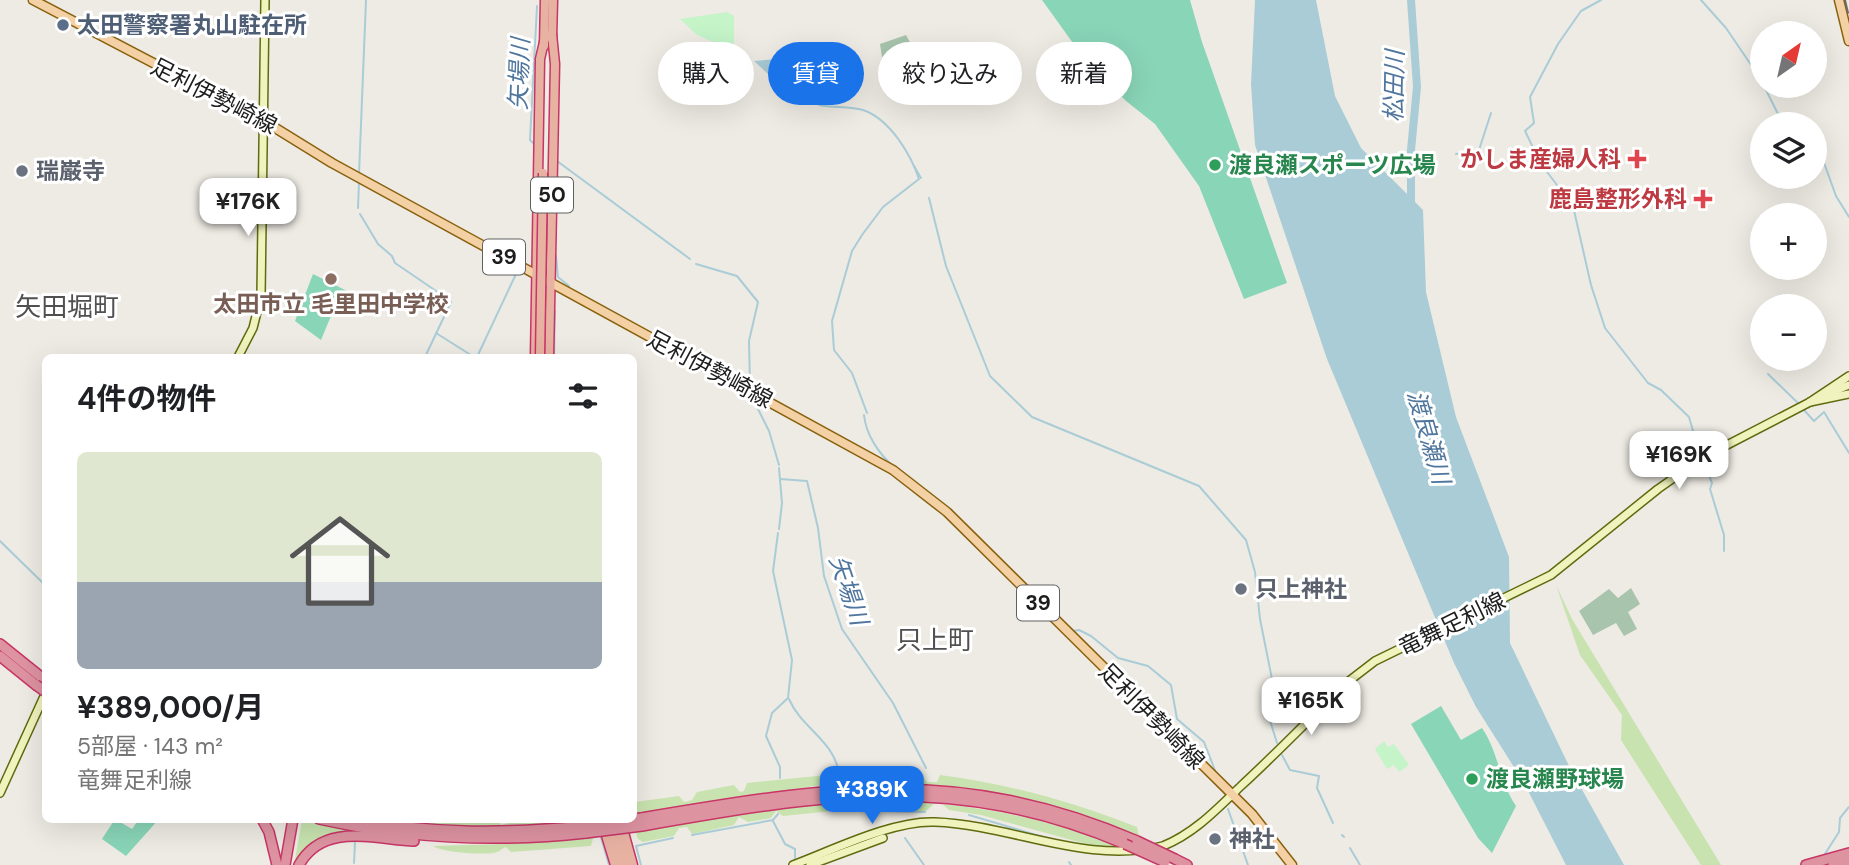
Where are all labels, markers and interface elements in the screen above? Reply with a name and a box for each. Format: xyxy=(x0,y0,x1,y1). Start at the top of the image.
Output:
place label: 太田警察署丸山駐在所 xyxy=(77,10,307,40)
marker: 太田警察署丸山駐在所 xyxy=(55,17,71,33)
north arrow xyxy=(1750,21,1827,98)
map controls xyxy=(1750,21,1827,371)
water label: 矢場川 xyxy=(502,34,536,111)
chip: 購入 xyxy=(658,42,754,105)
chip: 賃貸 xyxy=(768,42,864,105)
chip: 絞り込み xyxy=(878,42,1022,105)
chip: 新着 xyxy=(1036,42,1132,105)
water label: 松田川 xyxy=(1378,47,1410,122)
street label: 足利伊勢崎線 xyxy=(146,51,282,141)
button: layers xyxy=(1750,112,1827,189)
place label: かしま産婦人科 xyxy=(1460,144,1621,174)
marker: かしま産婦人科 xyxy=(1627,149,1647,169)
place label: 渡良瀬スポーツ広場 xyxy=(1229,150,1436,180)
place label: 瑞巌寺 xyxy=(36,156,105,186)
marker: 渡良瀬スポーツ広場 xyxy=(1207,157,1223,173)
marker: 瑞巌寺 xyxy=(14,163,30,179)
pin: ¥176K xyxy=(199,178,297,238)
road number: 50 xyxy=(531,178,573,212)
place label: 鹿島整形外科 xyxy=(1549,184,1687,214)
text: ¥176K xyxy=(215,186,281,216)
marker: 鹿島整形外科 xyxy=(1693,189,1713,209)
button: + xyxy=(1750,203,1827,280)
road number: 39 xyxy=(483,240,525,274)
marker: 太田市立 毛里田中学校 xyxy=(323,271,339,287)
place label: 太田市立 毛里田中学校 xyxy=(213,289,449,319)
district label: 矢田堀町 xyxy=(15,290,119,324)
button: − xyxy=(1750,294,1827,371)
street label: 足利伊勢崎線 xyxy=(642,323,778,415)
icon: filters xyxy=(564,377,602,415)
text: 4件の物件 xyxy=(77,379,217,418)
water label: 渡良瀬川 xyxy=(1401,387,1458,490)
pin: ¥169K xyxy=(1630,432,1728,491)
text: ¥169K xyxy=(1645,439,1713,469)
icon: home xyxy=(277,498,403,624)
water label: 矢場川 xyxy=(823,551,876,632)
place label: 只上神社 xyxy=(1255,574,1347,604)
marker: 只上神社 xyxy=(1233,581,1249,597)
street label: 竜舞足利線 xyxy=(1394,585,1510,663)
road number: 39 xyxy=(1017,586,1059,620)
district label: 只上町 xyxy=(896,623,974,657)
street label: 足利伊勢崎線 xyxy=(1093,657,1211,775)
pin: ¥165K xyxy=(1262,678,1360,737)
text: ¥165K xyxy=(1278,685,1344,715)
text: ¥389,000/月 xyxy=(77,688,264,727)
text: 5部屋 · 143 m² xyxy=(77,731,223,761)
place label: 渡良瀬野球場 xyxy=(1486,764,1624,794)
text: 竜舞足利線 xyxy=(77,765,192,795)
pin: ¥389K xyxy=(823,766,921,826)
marker: 渡良瀬野球場 xyxy=(1464,771,1480,787)
text: ¥389K xyxy=(836,774,908,804)
place label: 神社 xyxy=(1229,824,1275,854)
marker: 神社 xyxy=(1207,831,1223,847)

